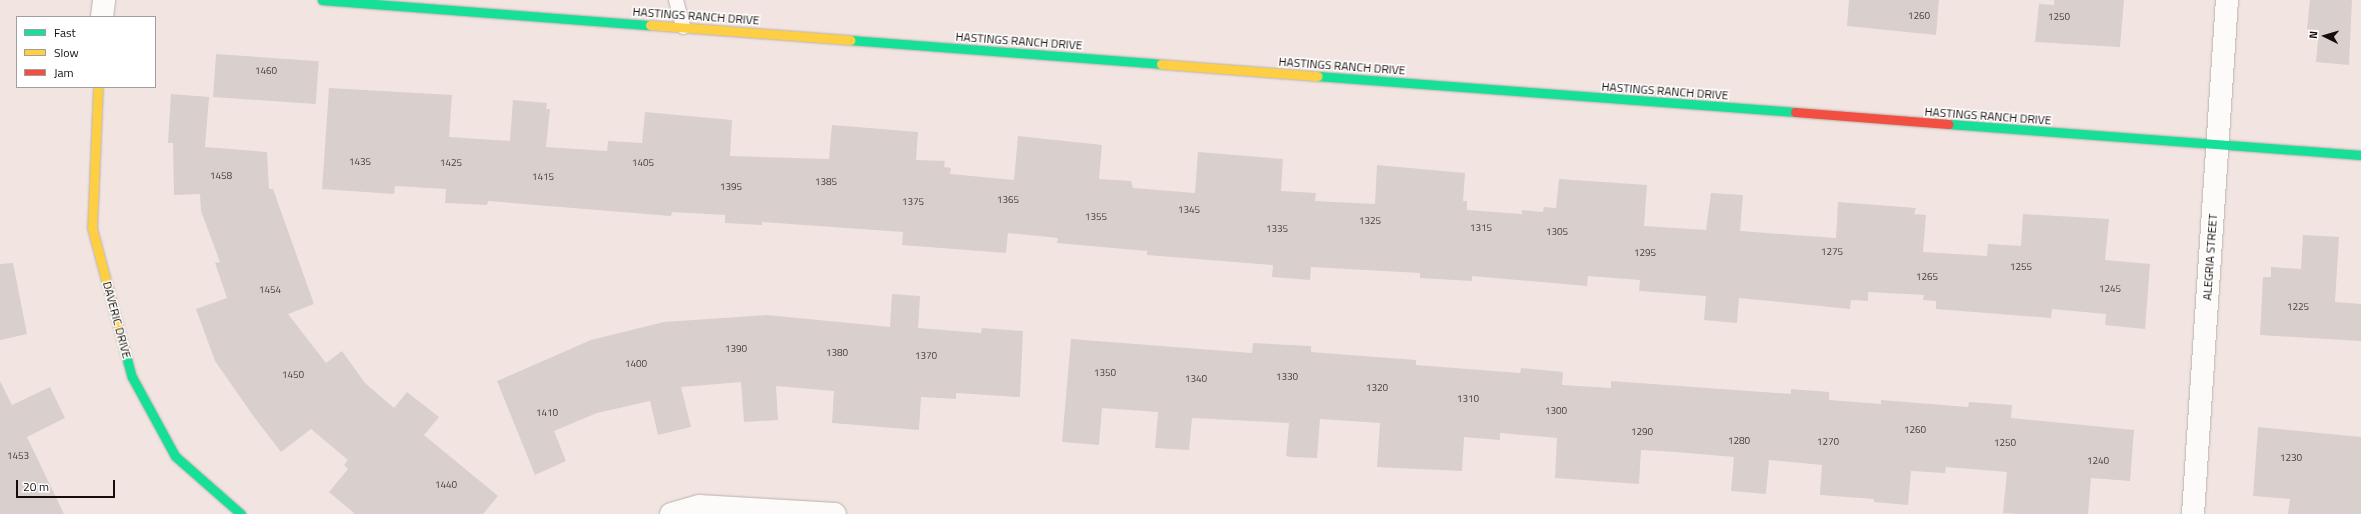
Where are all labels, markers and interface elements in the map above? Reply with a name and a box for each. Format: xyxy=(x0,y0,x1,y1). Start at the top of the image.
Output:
street label: HASTINGS RANCH DRIVE xyxy=(632,4,760,28)
house number: 1260 xyxy=(1908,10,1930,22)
house number: 1250 xyxy=(2048,11,2070,23)
legend xyxy=(16,16,156,88)
north arrow xyxy=(2305,16,2345,56)
text: Fast xyxy=(54,23,76,42)
street label: HASTINGS RANCH DRIVE xyxy=(955,29,1083,53)
text: N xyxy=(2305,30,2321,39)
text: Slow xyxy=(54,43,79,62)
street label: HASTINGS RANCH DRIVE xyxy=(1278,54,1406,78)
text: Jam xyxy=(54,63,74,82)
house number: 1460 xyxy=(255,65,277,77)
street label: HASTINGS RANCH DRIVE xyxy=(1601,79,1729,103)
street label: HASTINGS RANCH DRIVE xyxy=(1924,104,2052,128)
house number: 1435 xyxy=(349,156,371,168)
house number: 1425 xyxy=(440,157,462,169)
house number: 1405 xyxy=(632,157,654,169)
house number: 1458 xyxy=(210,170,232,182)
house number: 1415 xyxy=(532,171,554,183)
house number: 1385 xyxy=(815,176,837,188)
house number: 1395 xyxy=(720,181,742,193)
house number: 1365 xyxy=(997,194,1019,206)
house number: 1375 xyxy=(902,196,924,208)
house number: 1345 xyxy=(1178,204,1200,216)
house number: 1355 xyxy=(1085,211,1107,223)
street label: ALEGRIA STREET xyxy=(2200,213,2220,301)
house number: 1325 xyxy=(1359,215,1381,227)
house number: 1315 xyxy=(1470,222,1492,234)
house number: 1335 xyxy=(1266,223,1288,235)
house number: 1305 xyxy=(1546,226,1568,238)
house number: 1275 xyxy=(1821,246,1843,258)
house number: 1295 xyxy=(1634,247,1656,259)
house number: 1255 xyxy=(2010,261,2032,273)
house number: 1265 xyxy=(1916,271,1938,283)
street label: DAVERIC DRIVE xyxy=(100,280,134,360)
house number: 1245 xyxy=(2099,283,2121,295)
house number: 1454 xyxy=(259,284,281,296)
house number: 1225 xyxy=(2287,301,2309,313)
house number: 1390 xyxy=(725,343,747,355)
house number: 1380 xyxy=(826,347,848,359)
house number: 1370 xyxy=(915,350,937,362)
house number: 1400 xyxy=(625,358,647,370)
house number: 1350 xyxy=(1094,367,1116,379)
house number: 1450 xyxy=(282,369,304,381)
house number: 1330 xyxy=(1276,371,1298,383)
house number: 1340 xyxy=(1185,373,1207,385)
house number: 1320 xyxy=(1366,382,1388,394)
house number: 1310 xyxy=(1457,393,1479,405)
house number: 1300 xyxy=(1545,405,1567,417)
house number: 1410 xyxy=(536,407,558,419)
house number: 1260 xyxy=(1904,424,1926,436)
house number: 1290 xyxy=(1631,426,1653,438)
house number: 1280 xyxy=(1728,435,1750,447)
house number: 1270 xyxy=(1817,436,1839,448)
house number: 1250 xyxy=(1994,437,2016,449)
house number: 1453 xyxy=(7,450,29,462)
house number: 1230 xyxy=(2280,452,2302,464)
house number: 1240 xyxy=(2087,455,2109,467)
scale bar xyxy=(18,472,117,498)
text: 20 m xyxy=(23,477,49,496)
house number: 1440 xyxy=(435,479,457,491)

